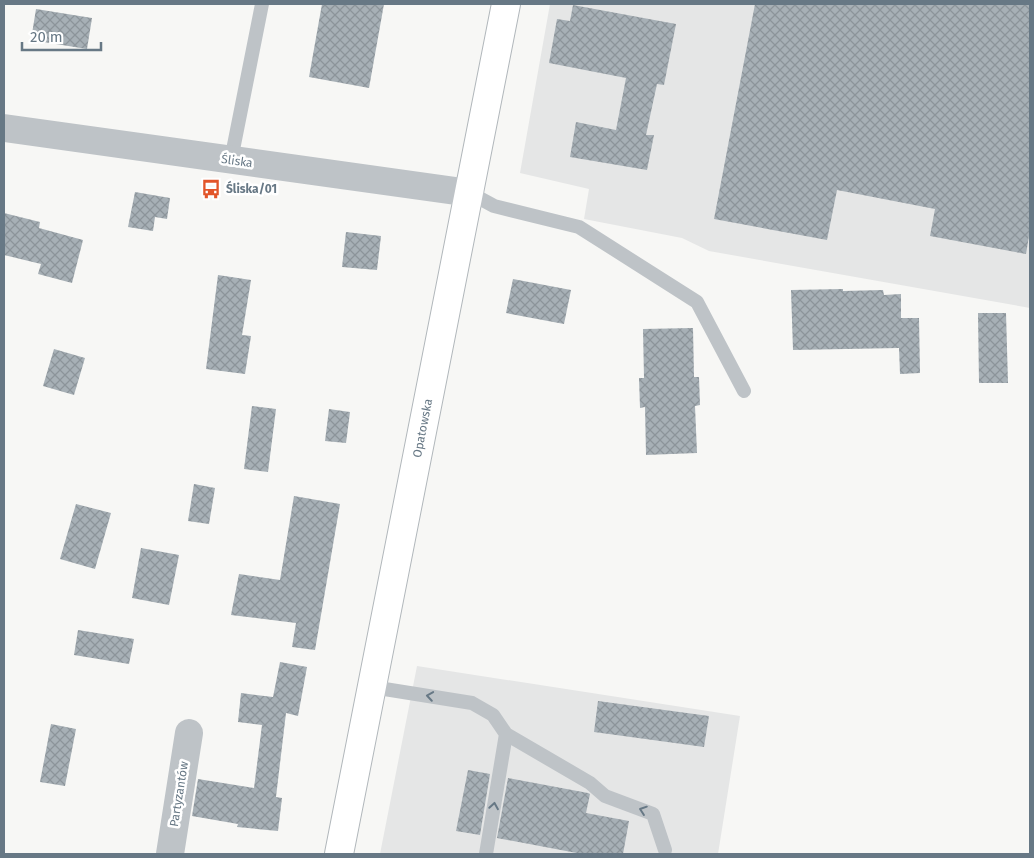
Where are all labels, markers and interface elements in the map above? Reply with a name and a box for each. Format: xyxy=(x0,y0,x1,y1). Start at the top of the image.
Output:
scale bar xyxy=(22,20,101,52)
text: 20 m xyxy=(30,28,63,46)
street label: Śliska xyxy=(220,151,254,170)
bus stop icon: Śliska/01 xyxy=(200,178,222,200)
place label: Śliska/01 xyxy=(226,180,277,196)
street label: Opatowska xyxy=(410,397,435,459)
one-way arrow xyxy=(426,692,435,702)
street label: Partyzantów xyxy=(167,760,191,828)
one-way arrow xyxy=(488,802,498,811)
one-way arrow xyxy=(639,806,648,816)

